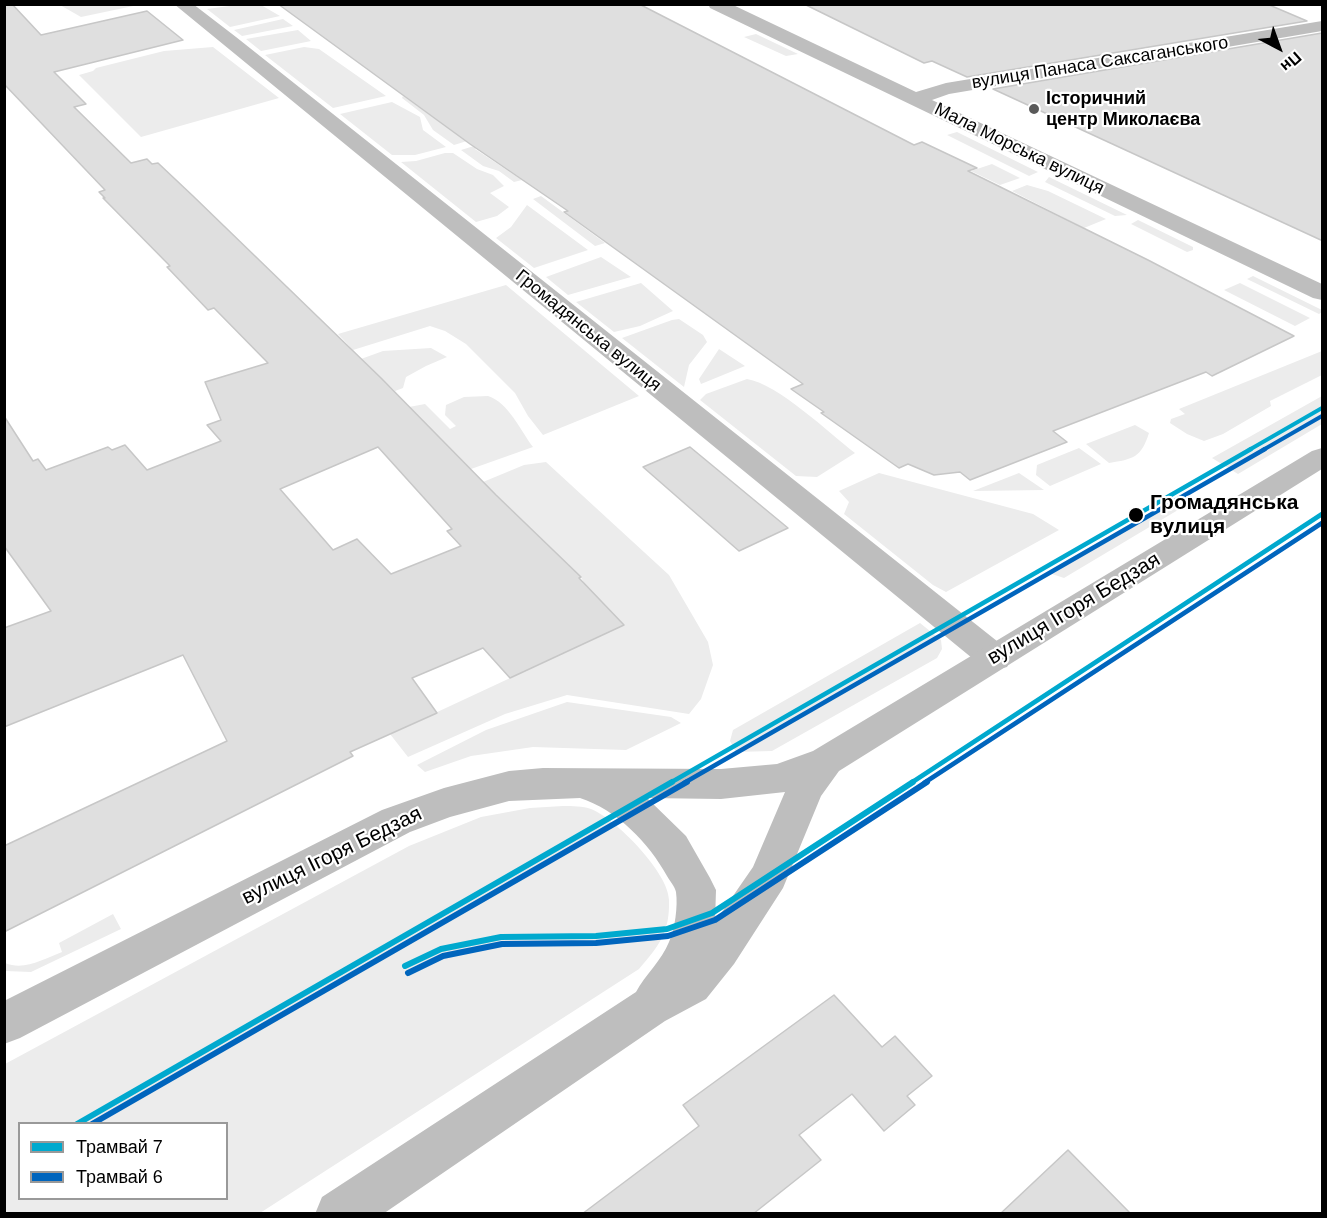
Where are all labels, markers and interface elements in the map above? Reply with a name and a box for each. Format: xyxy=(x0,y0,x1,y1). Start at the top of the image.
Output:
north arrow xyxy=(1249,18,1309,78)
street label: вулиця Панаса Саксаганського xyxy=(970,32,1230,94)
text: Пн xyxy=(1278,49,1305,75)
place label: Історичний центр Миколаєва xyxy=(1046,88,1200,130)
street label: Мала Морська вулиця xyxy=(931,99,1107,199)
marker: Історичний центр Миколаєва xyxy=(1027,102,1041,116)
street label: Громадянська вулиця xyxy=(511,266,665,396)
place label: Громадянська вулиця xyxy=(1150,490,1298,540)
marker: Громадянська вулиця xyxy=(1127,506,1145,524)
street label: вулиця Ігоря Бедзая xyxy=(983,547,1165,671)
street label: вулиця Ігоря Бедзая xyxy=(238,801,426,911)
legend xyxy=(18,1122,228,1200)
text: Трамвай 7 xyxy=(76,1137,163,1157)
text: Трамвай 6 xyxy=(76,1167,163,1187)

